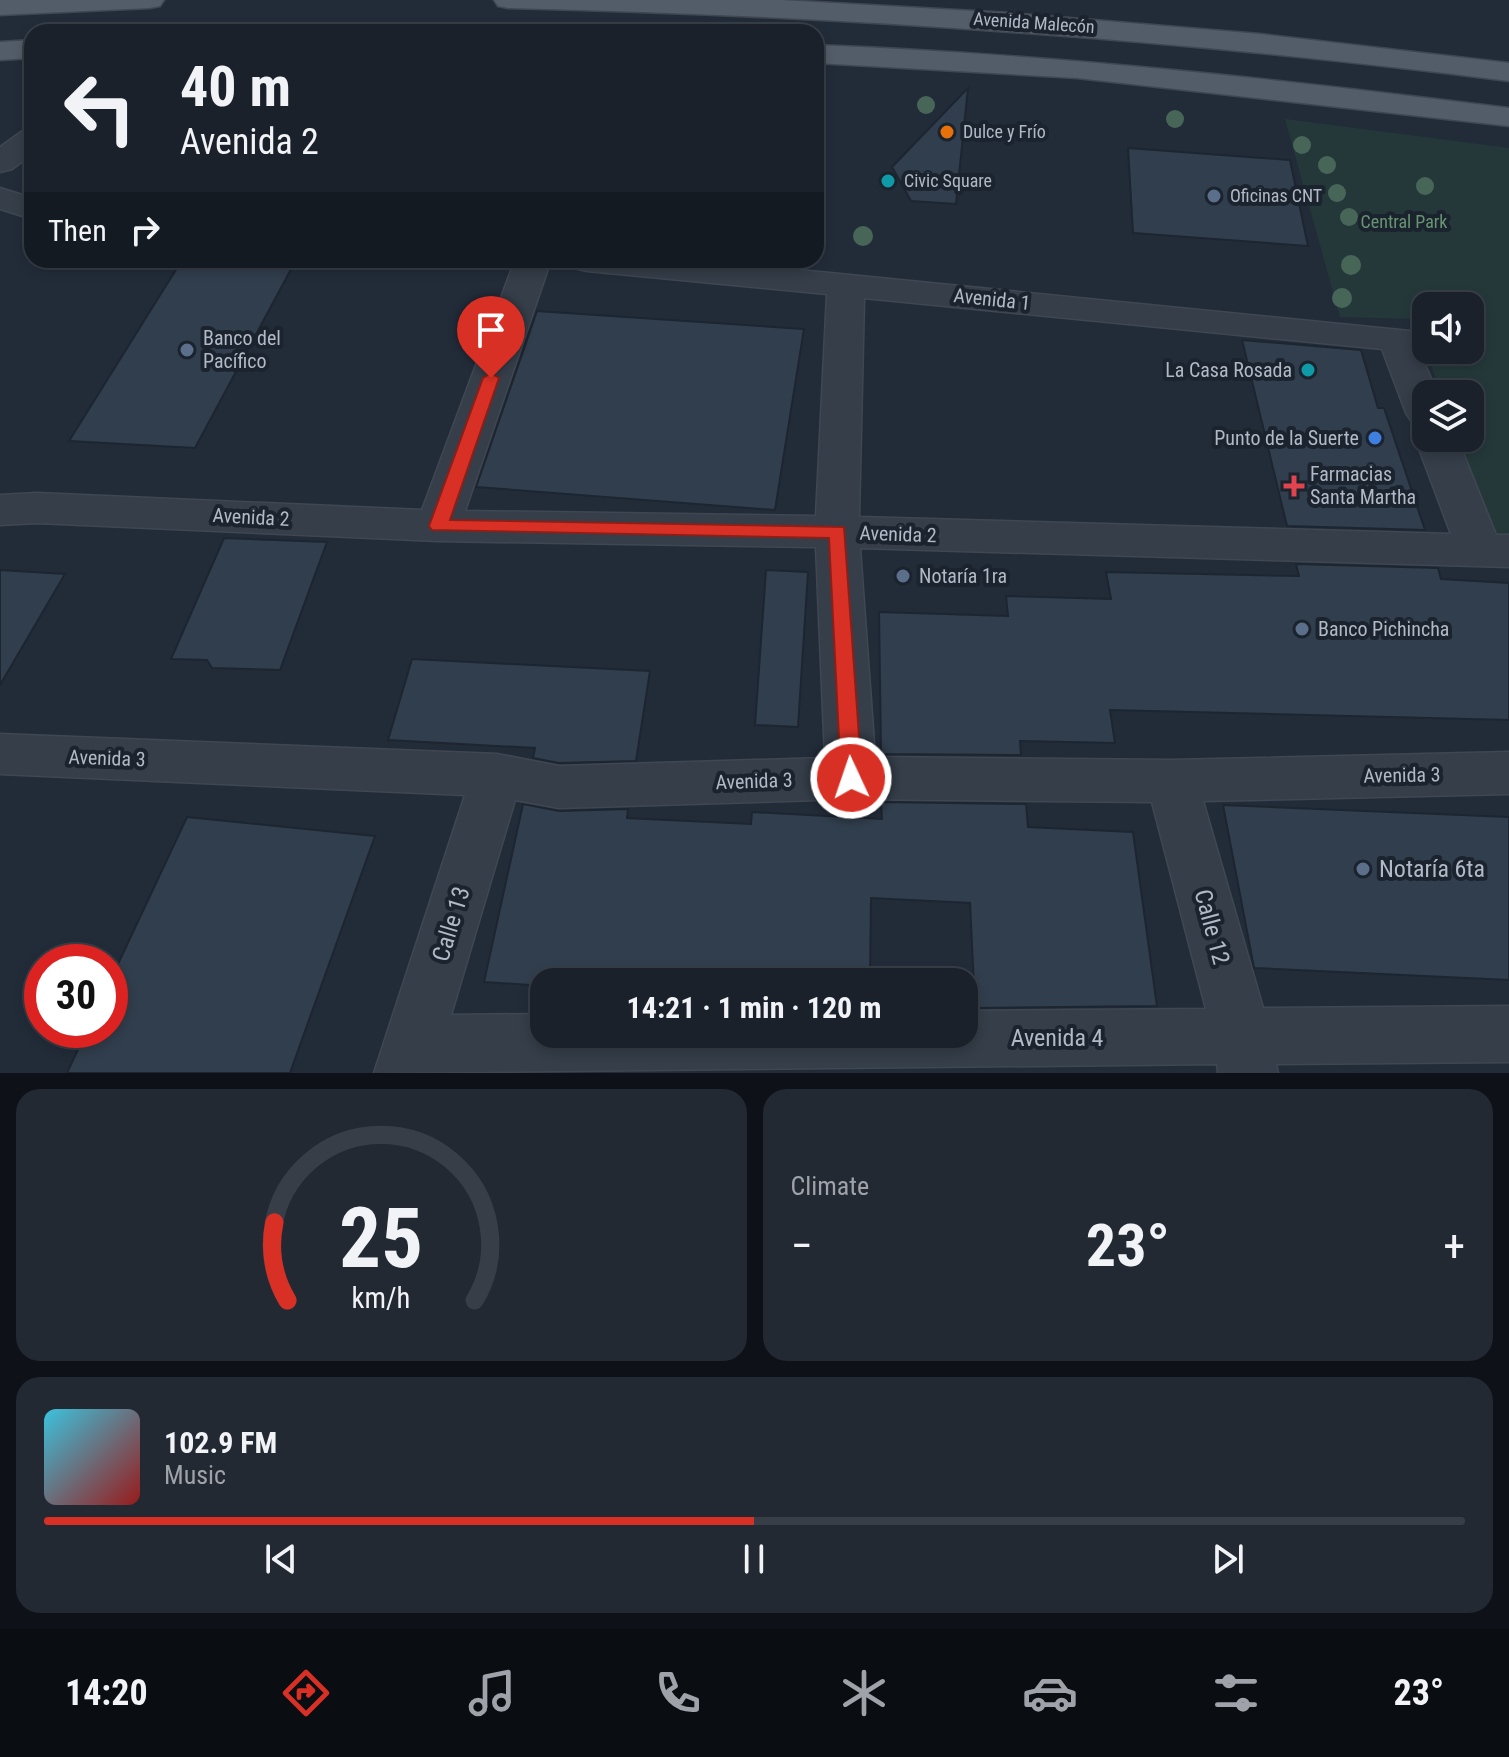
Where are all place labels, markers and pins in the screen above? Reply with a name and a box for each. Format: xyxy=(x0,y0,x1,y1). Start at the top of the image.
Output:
place label: Dulce y Frío xyxy=(963,121,1046,142)
marker: Dulce y Frío xyxy=(938,123,956,141)
place label: Civic Square xyxy=(904,170,992,191)
marker: Civic Square xyxy=(879,172,897,190)
place label: Oficinas CNT xyxy=(1230,185,1322,206)
marker: Oficinas CNT xyxy=(1205,187,1223,205)
pin xyxy=(457,296,525,378)
place label: Banco del Pacífico xyxy=(203,326,281,373)
marker: Banco del Pacífico xyxy=(178,341,196,359)
place label: La Casa Rosada xyxy=(1165,358,1292,382)
marker: La Casa Rosada xyxy=(1299,361,1317,379)
place label: Punto de la Suerte xyxy=(1214,426,1359,450)
marker: Punto de la Suerte xyxy=(1366,429,1384,447)
place label: Farmacias Santa Martha xyxy=(1310,462,1416,509)
marker: Farmacias Santa Martha xyxy=(1285,477,1303,495)
place label: Notaría 1ra xyxy=(919,564,1007,588)
marker: Notaría 1ra xyxy=(894,567,912,585)
place label: Banco Pichincha xyxy=(1318,617,1449,641)
marker: Banco Pichincha xyxy=(1293,620,1311,638)
place label: Notaría 6ta xyxy=(1379,855,1485,883)
marker: Notaría 6ta xyxy=(1354,860,1372,878)

